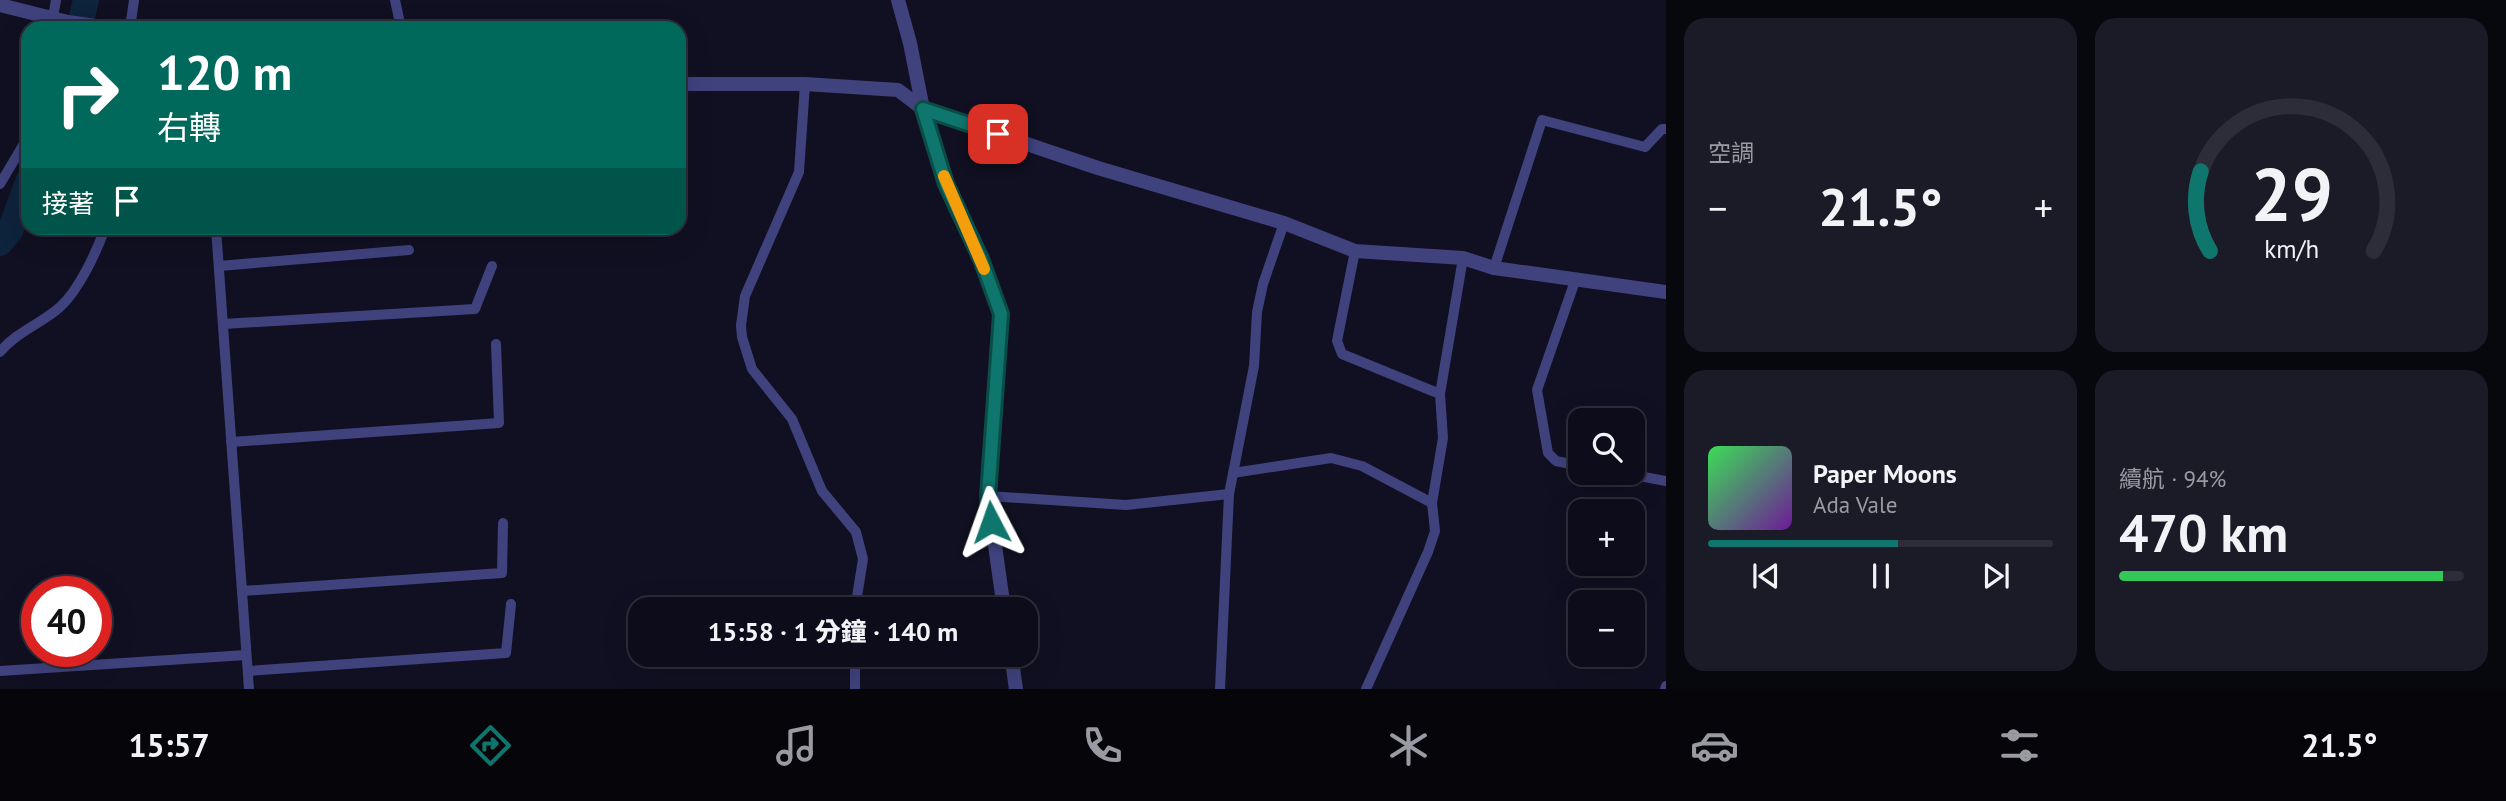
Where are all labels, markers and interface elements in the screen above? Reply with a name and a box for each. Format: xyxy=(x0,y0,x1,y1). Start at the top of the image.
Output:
text: 120 m xyxy=(157,40,292,104)
icon: right xyxy=(42,49,133,140)
pin xyxy=(968,104,1028,164)
text: 右轉 xyxy=(157,106,221,148)
icon: arrive xyxy=(979,115,1017,153)
text: 空調 xyxy=(1708,138,1754,167)
text: 29 xyxy=(2250,147,2333,241)
text: 21.5° xyxy=(1819,173,1942,240)
icon: arrive xyxy=(108,182,146,220)
text: − xyxy=(1708,183,1727,232)
text: + xyxy=(2034,183,2053,232)
text: 接著 xyxy=(42,187,94,220)
text: km/h xyxy=(2264,233,2319,265)
map controls xyxy=(1568,408,1645,667)
button: search xyxy=(1568,408,1645,485)
text: Paper Moons xyxy=(1813,457,1957,490)
text: 續航 · 94% xyxy=(2119,464,2226,493)
position arrow xyxy=(954,485,1028,559)
text: Ada Vale xyxy=(1813,490,1897,519)
button: + xyxy=(1568,499,1645,576)
text: 470 km xyxy=(2119,499,2288,566)
icon: previous xyxy=(1747,557,1785,595)
icon: pause xyxy=(1862,557,1900,595)
icon: next xyxy=(1977,557,2015,595)
speed limit sign: 40 xyxy=(21,576,112,667)
button: − xyxy=(1568,590,1645,667)
text: 15:58 · 1 分鐘 · 140 m xyxy=(708,615,958,648)
icon: directions xyxy=(466,721,515,770)
icon: music xyxy=(772,721,821,770)
icon: phone xyxy=(1078,721,1127,770)
icon: climate xyxy=(1384,721,1433,770)
icon: car xyxy=(1690,721,1739,770)
icon: filters xyxy=(1995,721,2044,770)
text: 15:57 xyxy=(128,724,210,766)
text: 21.5° xyxy=(2301,724,2378,766)

